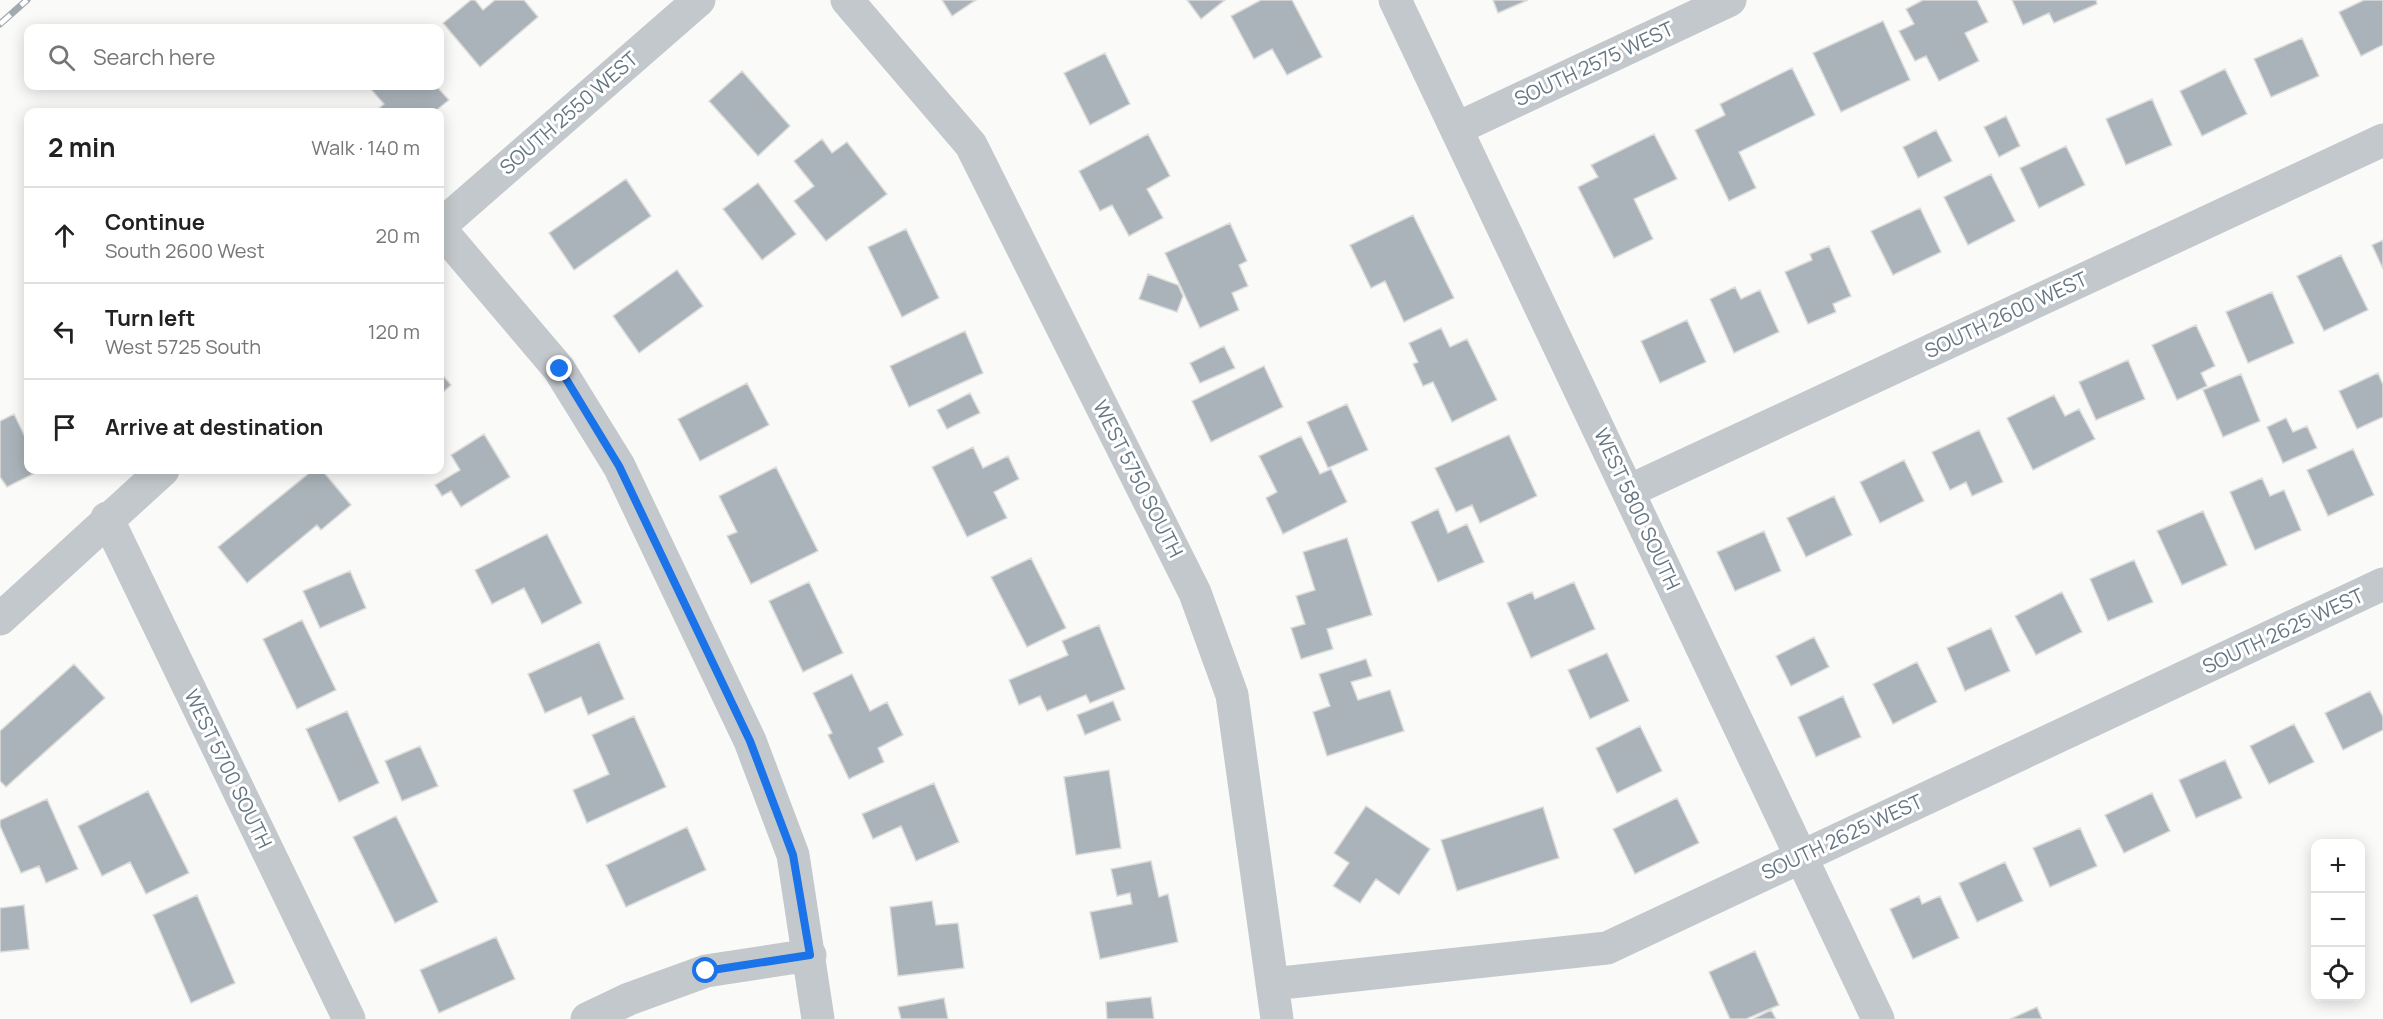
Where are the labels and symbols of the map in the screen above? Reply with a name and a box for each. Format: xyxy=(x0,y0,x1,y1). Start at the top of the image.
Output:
street label: SOUTH 2575 WEST xyxy=(1510,15,1678,112)
street label: SOUTH 2550 WEST xyxy=(494,45,644,180)
street label: SOUTH 2600 WEST xyxy=(1920,265,2092,364)
route end xyxy=(546,355,572,381)
street label: WEST 5750 SOUTH xyxy=(1087,396,1190,562)
street label: WEST 5800 SOUTH xyxy=(1588,424,1687,594)
street label: SOUTH 2625 WEST xyxy=(2198,581,2368,680)
street label: WEST 5700 SOUTH xyxy=(178,685,279,853)
street label: SOUTH 2625 WEST xyxy=(1757,787,1927,886)
route start xyxy=(692,957,718,983)

